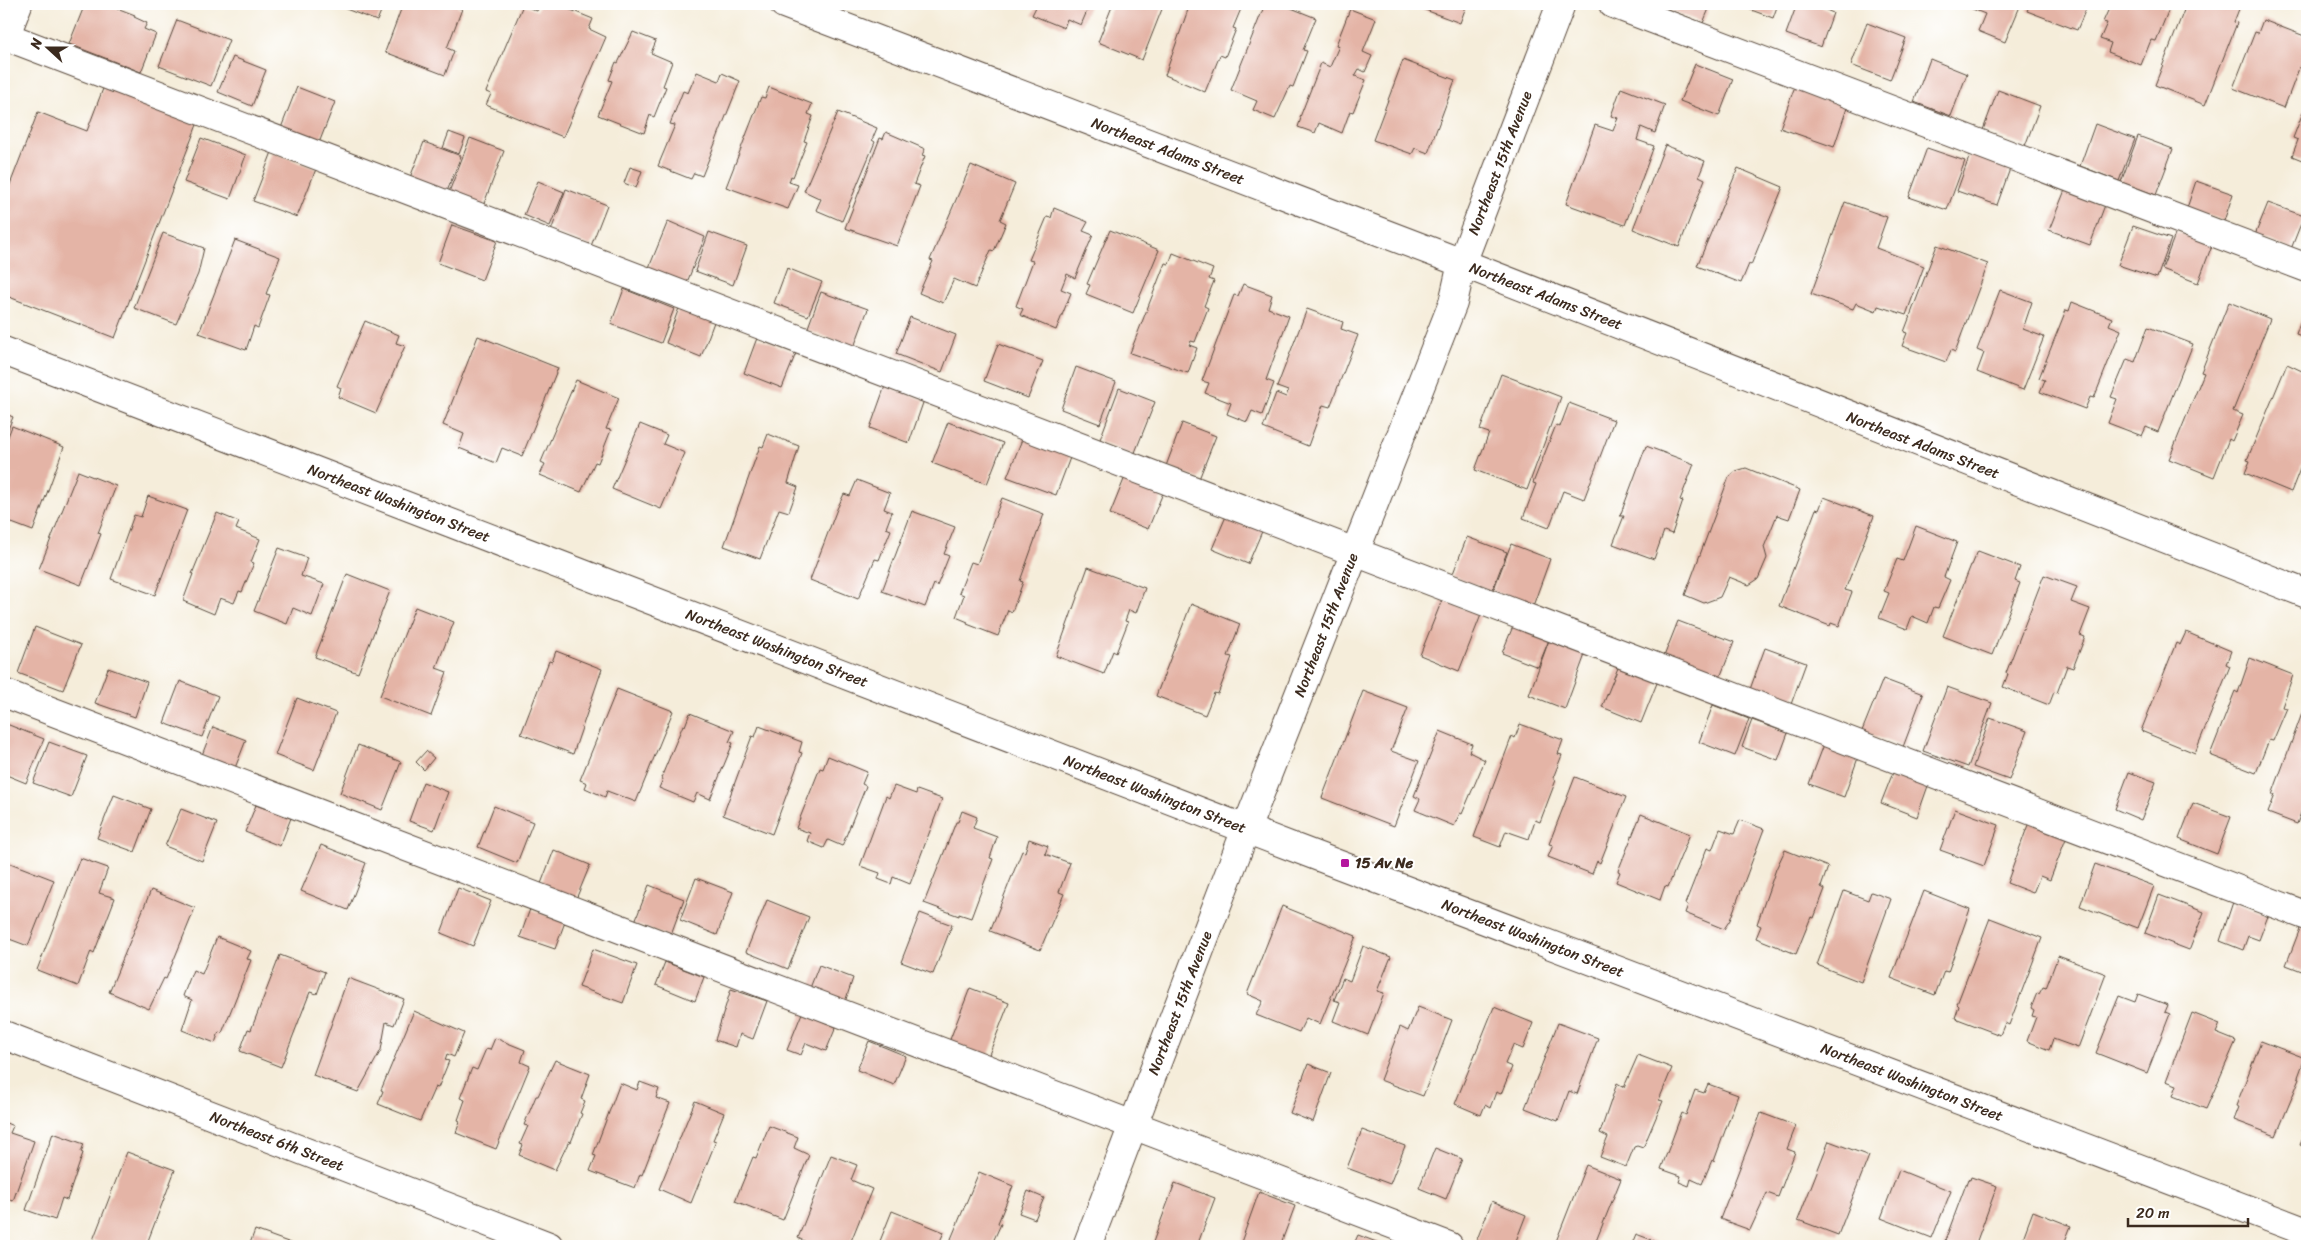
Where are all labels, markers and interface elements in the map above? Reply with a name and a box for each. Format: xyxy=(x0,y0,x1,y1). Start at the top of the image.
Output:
north arrow xyxy=(22,22,72,72)
text: N xyxy=(23,34,50,53)
street label: Northeast 15th Avenue xyxy=(1461,87,1539,239)
street label: Northeast Adams Street xyxy=(1088,110,1249,192)
street label: Northeast Adams Street xyxy=(1466,255,1627,337)
street label: Northeast Adams Street xyxy=(1843,404,2004,486)
street label: Northeast Washington Street xyxy=(304,456,494,550)
street label: Northeast 15th Avenue xyxy=(1287,549,1365,701)
street label: Northeast Washington Street xyxy=(682,601,872,695)
street label: Northeast Washington Street xyxy=(1060,747,1250,841)
place label: 15 Av Ne xyxy=(1355,850,1414,876)
marker: 15 Av Ne xyxy=(1339,857,1351,869)
street label: Northeast Washington Street xyxy=(1438,891,1628,985)
street label: Northeast 15th Avenue xyxy=(1141,927,1219,1079)
street label: Northeast Washington Street xyxy=(1817,1035,2007,1129)
street label: Northeast 6th Street xyxy=(206,1103,348,1179)
scale bar xyxy=(2128,1195,2248,1227)
text: 20 m xyxy=(2136,1200,2170,1226)

